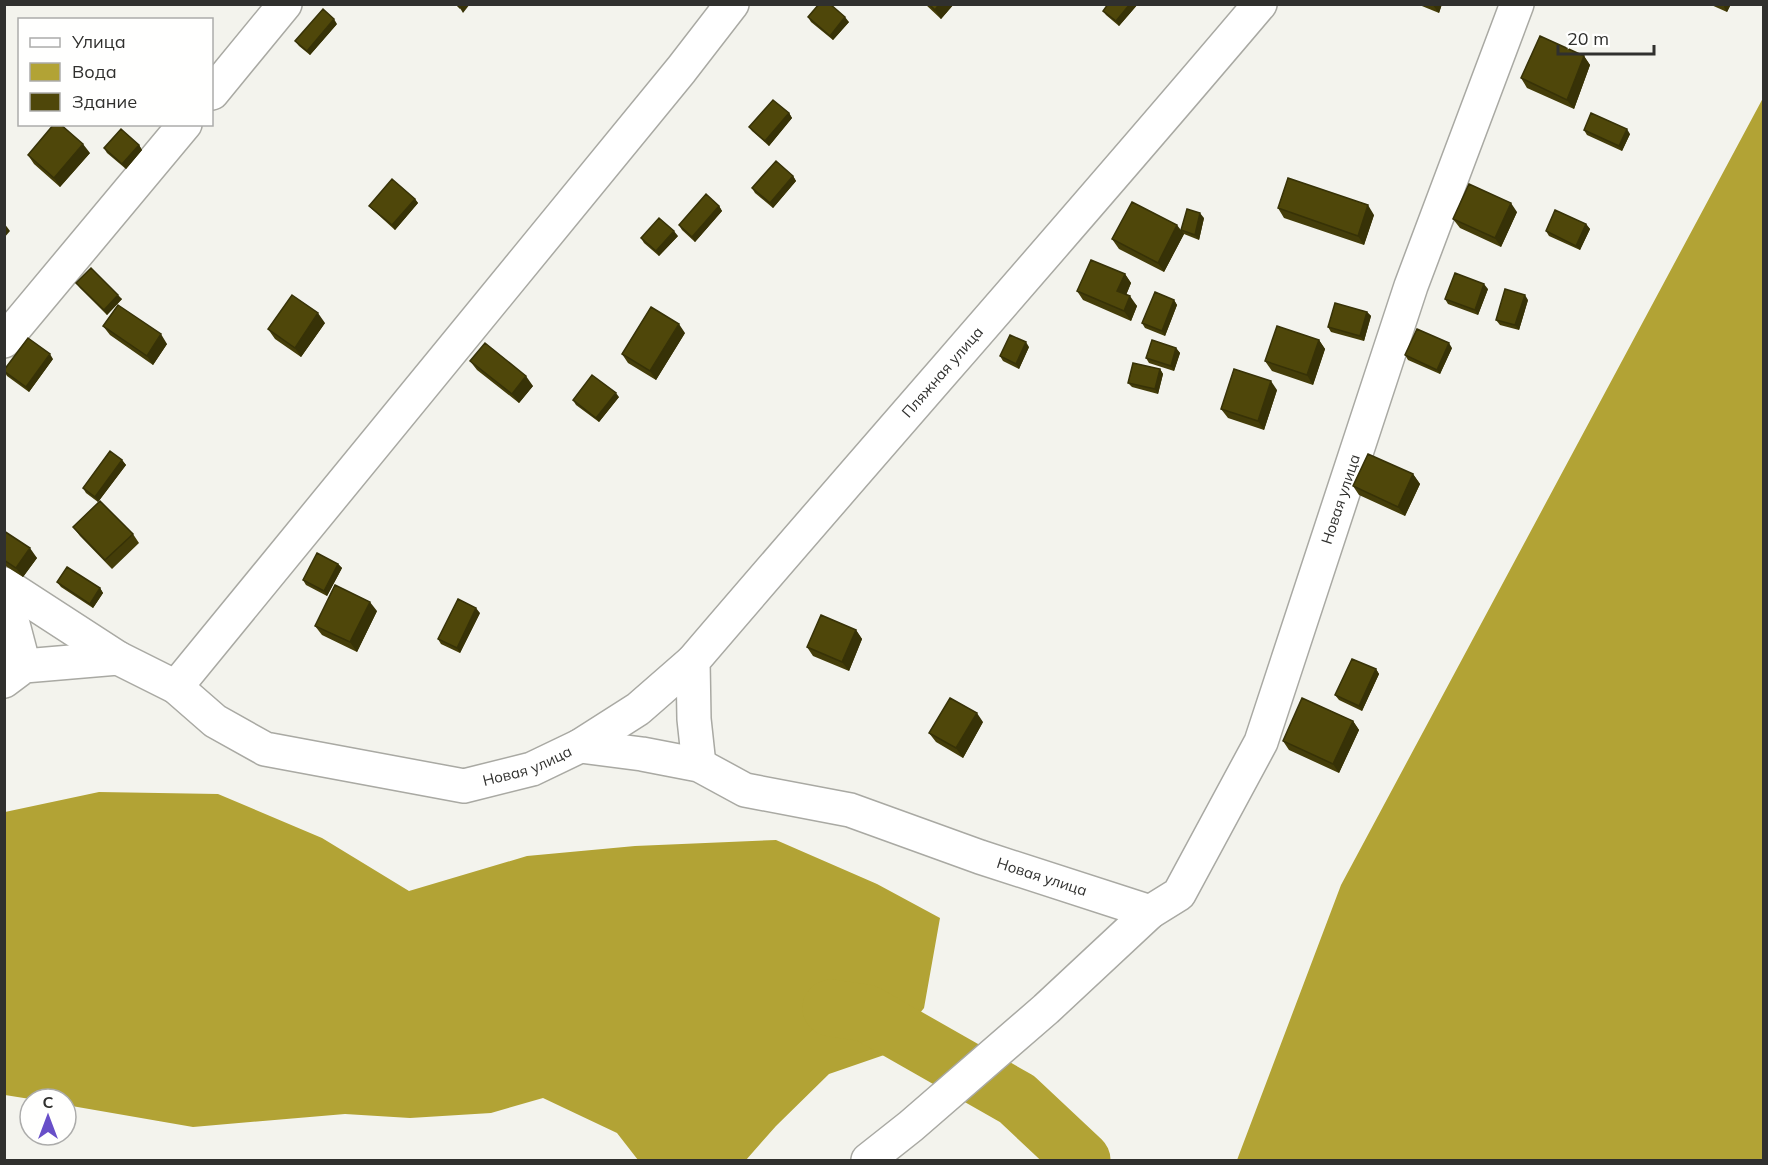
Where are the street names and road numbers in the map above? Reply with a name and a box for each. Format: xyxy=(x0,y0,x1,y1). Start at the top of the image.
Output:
street label: Пляжная улица xyxy=(897,322,987,421)
street label: Новая улица xyxy=(1317,452,1364,547)
street label: Новая улица xyxy=(481,741,575,790)
street label: Новая улица xyxy=(995,853,1089,900)

